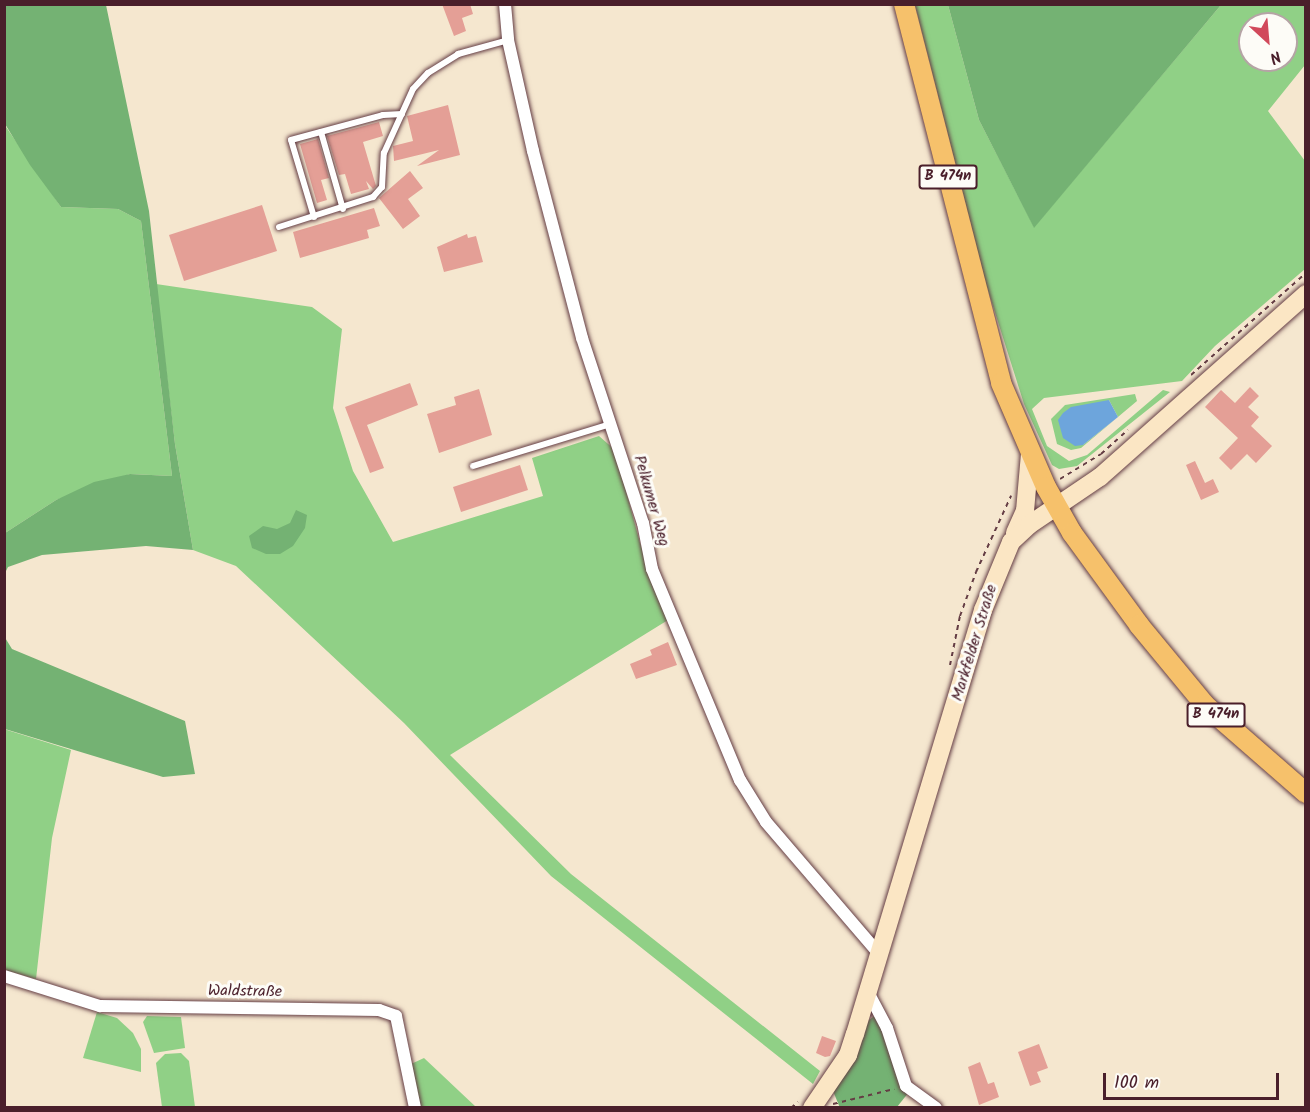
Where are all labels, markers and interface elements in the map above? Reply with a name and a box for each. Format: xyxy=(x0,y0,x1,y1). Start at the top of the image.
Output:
north arrow xyxy=(1238,12,1298,72)
text: N xyxy=(1265,43,1285,70)
road number: B 474n xyxy=(918,165,978,189)
street label: Pelkumer Weg xyxy=(629,453,673,549)
street label: Markfelder Straße xyxy=(948,582,1002,704)
road number: B 474n xyxy=(1186,703,1246,727)
street label: Waldstraße xyxy=(208,982,282,1002)
scale bar xyxy=(1106,1061,1282,1099)
text: 100 m xyxy=(1114,1069,1159,1098)

